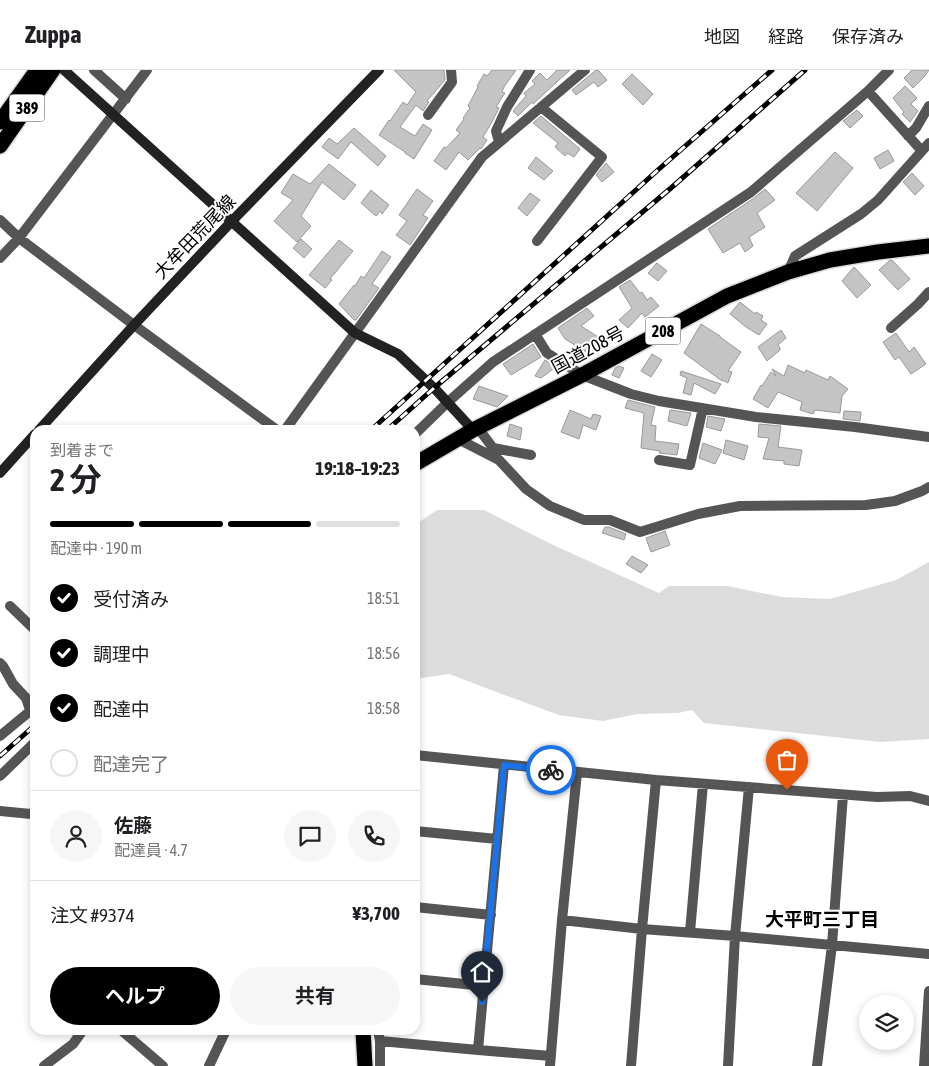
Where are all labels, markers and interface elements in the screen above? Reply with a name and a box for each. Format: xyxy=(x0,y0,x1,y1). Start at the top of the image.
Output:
text: Zuppa xyxy=(25,21,81,48)
text: 地図 xyxy=(704,26,740,47)
text: 経路 xyxy=(768,26,804,47)
text: 保存済み xyxy=(832,26,904,47)
road number: 389 xyxy=(10,94,44,122)
street label: 大牟田荒尾線 xyxy=(150,191,240,283)
road number: 208 xyxy=(646,318,680,344)
street label: 国道208号 xyxy=(548,322,628,377)
text: 到着まで xyxy=(50,441,114,459)
text: 19:18–19:23 xyxy=(315,457,400,479)
text: 2 分 xyxy=(50,461,101,498)
text: 配達中 · 190 m xyxy=(50,539,142,557)
icon: check xyxy=(50,584,78,612)
text: 受付済み xyxy=(93,588,169,610)
text: 18:51 xyxy=(367,589,400,607)
icon: check xyxy=(50,639,78,667)
text: 調理中 xyxy=(93,643,150,665)
text: 18:56 xyxy=(367,644,400,662)
icon: check xyxy=(50,694,78,722)
text: 配達中 xyxy=(93,698,150,720)
text: 18:58 xyxy=(367,699,400,717)
pin xyxy=(766,739,808,790)
courier xyxy=(526,745,576,795)
icon: bag xyxy=(773,746,801,774)
text: 配達完了 xyxy=(93,753,169,775)
icon: bike xyxy=(537,756,565,784)
button: person xyxy=(50,810,102,862)
button: chat xyxy=(284,810,336,862)
button: phone xyxy=(348,810,400,862)
text: 佐藤 xyxy=(114,814,152,836)
text: 配達員 · 4.7 xyxy=(114,841,188,859)
text: ¥3,700 xyxy=(352,902,400,924)
text: 注文 #9374 xyxy=(50,904,135,926)
district label: 大平町三丁目 xyxy=(765,908,879,930)
pin xyxy=(461,951,503,1002)
icon: home xyxy=(468,958,496,986)
button: ヘルプ xyxy=(50,967,220,1025)
button: 共有 xyxy=(230,967,400,1025)
map controls xyxy=(859,995,914,1050)
button: layers xyxy=(859,995,914,1050)

